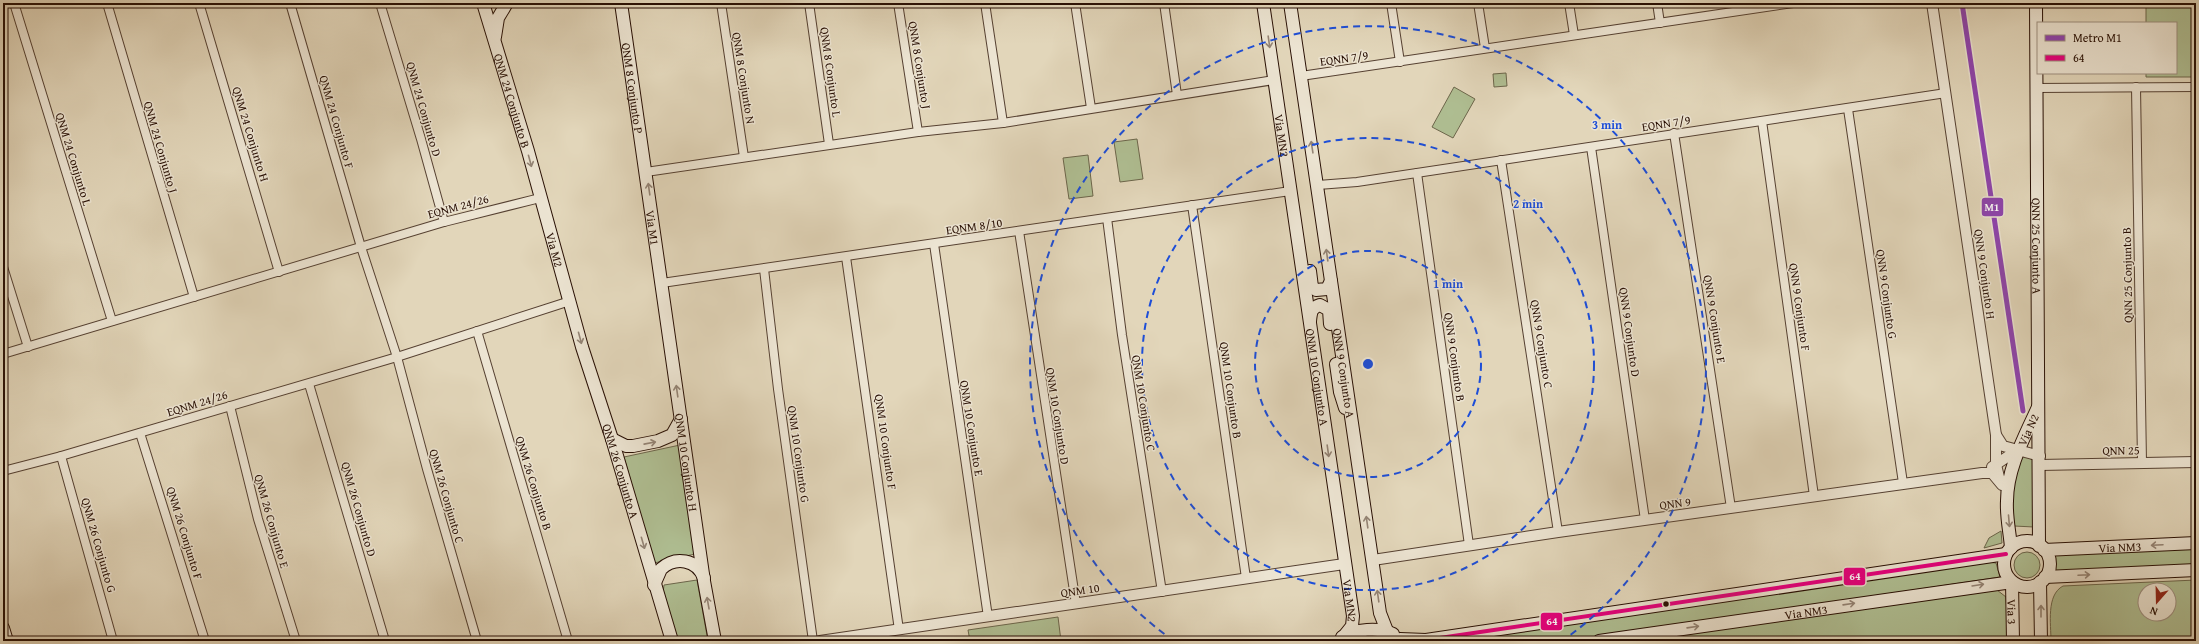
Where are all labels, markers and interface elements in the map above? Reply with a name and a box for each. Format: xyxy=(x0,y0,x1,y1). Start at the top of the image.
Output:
street label: QNM 8 Conjunto J xyxy=(905,20,935,110)
legend xyxy=(2037,22,2177,74)
street label: QNM 8 Conjunto L xyxy=(816,26,846,118)
text: Metro M1 xyxy=(2073,29,2122,46)
street label: QNM 8 Conjunto N xyxy=(728,31,760,125)
one-way arrow xyxy=(1265,35,1273,48)
street label: QNM 8 Conjunto P xyxy=(618,42,648,135)
street label: EQNN 7/9 xyxy=(1319,46,1370,70)
text: 64 xyxy=(2073,49,2085,66)
street label: QNM 24 Conjunto B xyxy=(490,51,535,150)
street label: QNM 24 Conjunto D xyxy=(402,60,446,158)
street label: QNM 24 Conjunto F xyxy=(316,73,359,171)
street label: QNM 24 Conjunto H xyxy=(228,84,274,184)
street label: QNM 24 Conjunto J xyxy=(140,99,182,195)
street label: QNM 24 Conjunto L xyxy=(52,110,96,208)
street label: EQNN 7/9 xyxy=(1641,111,1692,135)
street label: Via MN2 xyxy=(1271,113,1294,158)
text: 3 min xyxy=(1592,116,1622,133)
one-way arrow xyxy=(1308,141,1316,154)
one-way arrow xyxy=(527,154,535,167)
one-way arrow xyxy=(645,183,653,196)
street label: EQNM 24/26 xyxy=(426,190,491,222)
text: 2 min xyxy=(1513,195,1543,212)
line badge: M1 xyxy=(1981,197,2004,217)
street label: QNN 25 Conjunto A xyxy=(2029,198,2046,295)
text: M1 xyxy=(1984,199,2000,215)
street label: Via M1 xyxy=(642,209,664,247)
street label: EQNM 8/10 xyxy=(945,214,1003,238)
street label: QNN 25 Conjunto B xyxy=(2118,227,2136,323)
street label: QNN 9 Conjunto H xyxy=(1970,228,2000,320)
street label: Via M2 xyxy=(542,230,568,269)
street label: QNN 9 Conjunto G xyxy=(1872,248,1902,340)
one-way arrow xyxy=(1323,249,1331,262)
street label: QNN 9 Conjunto F xyxy=(1785,262,1815,352)
street label: QNN 9 Conjunto E xyxy=(1700,274,1730,364)
text: 1 min xyxy=(1433,275,1463,292)
street label: QNN 9 Conjunto D xyxy=(1615,286,1645,378)
street label: QNN 9 Conjunto C xyxy=(1527,299,1557,390)
street label: QNN 9 Conjunto B xyxy=(1440,311,1470,403)
street label: QNM 10 Conjunto A xyxy=(1302,327,1334,427)
street label: QNN 9 Conjunto A xyxy=(1330,327,1360,420)
one-way arrow xyxy=(577,332,584,345)
street label: QNM 10 Conjunto B xyxy=(1216,341,1246,440)
street label: QNM 10 Conjunto C xyxy=(1128,354,1160,453)
centre of rings xyxy=(1361,357,1375,371)
street label: QNM 10 Conjunto D xyxy=(1042,366,1074,466)
street label: QNM 10 Conjunto E xyxy=(956,379,988,477)
one-way arrow xyxy=(673,385,681,398)
street label: EQNM 24/26 xyxy=(165,386,230,420)
street label: QNM 10 Conjunto F xyxy=(871,393,901,491)
street label: QNM 10 Conjunto G xyxy=(784,404,814,504)
street label: Via N2 xyxy=(2013,411,2042,448)
street label: QNM 10 Conjunto H xyxy=(672,412,702,512)
street label: QNM 26 Conjunto A xyxy=(599,421,644,521)
street label: QNM 26 Conjunto B xyxy=(512,434,556,532)
one-way arrow xyxy=(643,438,656,446)
street label: QNN 25 xyxy=(2102,441,2140,459)
one-way arrow xyxy=(1324,444,1332,457)
street label: QNM 26 Conjunto C xyxy=(425,447,469,546)
street label: QNM 26 Conjunto D xyxy=(337,460,381,558)
street label: QNM 26 Conjunto E xyxy=(250,472,294,570)
street label: QNM 26 Conjunto F xyxy=(163,484,207,582)
street label: QNN 9 xyxy=(1658,493,1692,513)
street label: QNM 26 Conjunto G xyxy=(77,496,121,594)
one-way arrow xyxy=(2005,514,2012,527)
one-way arrow xyxy=(1363,516,1371,529)
one-way arrow xyxy=(640,536,647,549)
street label: Via NM3 xyxy=(2098,537,2142,556)
one-way arrow xyxy=(2151,541,2164,548)
line badge: 64 xyxy=(1843,567,1866,586)
text: 64 xyxy=(1849,568,1861,584)
one-way arrow xyxy=(2077,571,2090,579)
street label: Via MN2 xyxy=(1339,578,1361,623)
street label: QNM 10 xyxy=(1059,579,1101,601)
one-way arrow xyxy=(1971,581,1984,589)
north arrow xyxy=(2137,582,2177,622)
one-way arrow xyxy=(1374,590,1382,603)
one-way arrow xyxy=(704,597,712,610)
unlabelled marker xyxy=(1661,599,1671,609)
street label: Via 3 xyxy=(2004,599,2021,625)
street label: Via NM3 xyxy=(1783,600,1829,623)
one-way arrow xyxy=(1842,600,1855,608)
text: N xyxy=(2147,602,2160,620)
one-way arrow xyxy=(2037,605,2045,618)
line badge: 64 xyxy=(1540,612,1563,631)
text: 64 xyxy=(1546,613,1558,629)
one-way arrow xyxy=(1686,623,1699,631)

